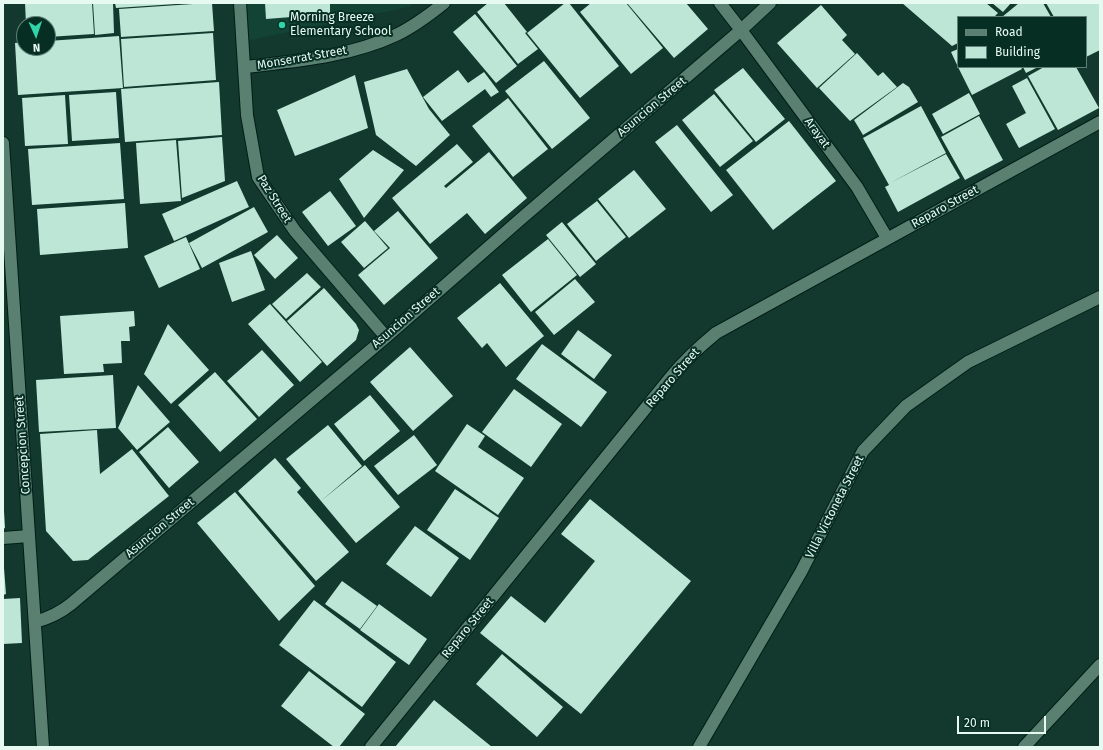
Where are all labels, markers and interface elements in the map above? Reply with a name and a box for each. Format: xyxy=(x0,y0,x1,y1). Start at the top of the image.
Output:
place label: Morning Breeze Elementary School xyxy=(290,11,392,39)
north arrow xyxy=(16,16,56,56)
legend xyxy=(957,16,1087,68)
marker: Morning Breeze Elementary School xyxy=(277,20,287,30)
text: Road xyxy=(995,25,1023,39)
text: N xyxy=(33,41,41,54)
street label: Monserrat Street xyxy=(256,43,348,73)
text: Building xyxy=(995,45,1040,59)
street label: Asuncion Street xyxy=(615,74,689,140)
street label: Arayat xyxy=(801,115,833,151)
street label: Paz Street xyxy=(254,172,294,226)
street label: Reparo Street xyxy=(909,183,981,231)
street label: Asuncion Street xyxy=(369,285,443,351)
street label: Reparo Street xyxy=(643,345,703,411)
street label: Concepcion Street xyxy=(12,395,34,495)
street label: Villa Victoneta Street xyxy=(803,453,867,561)
street label: Asuncion Street xyxy=(123,495,197,561)
street label: Reparo Street xyxy=(439,595,497,661)
scale bar xyxy=(959,708,1048,734)
text: 20 m xyxy=(964,716,990,730)

